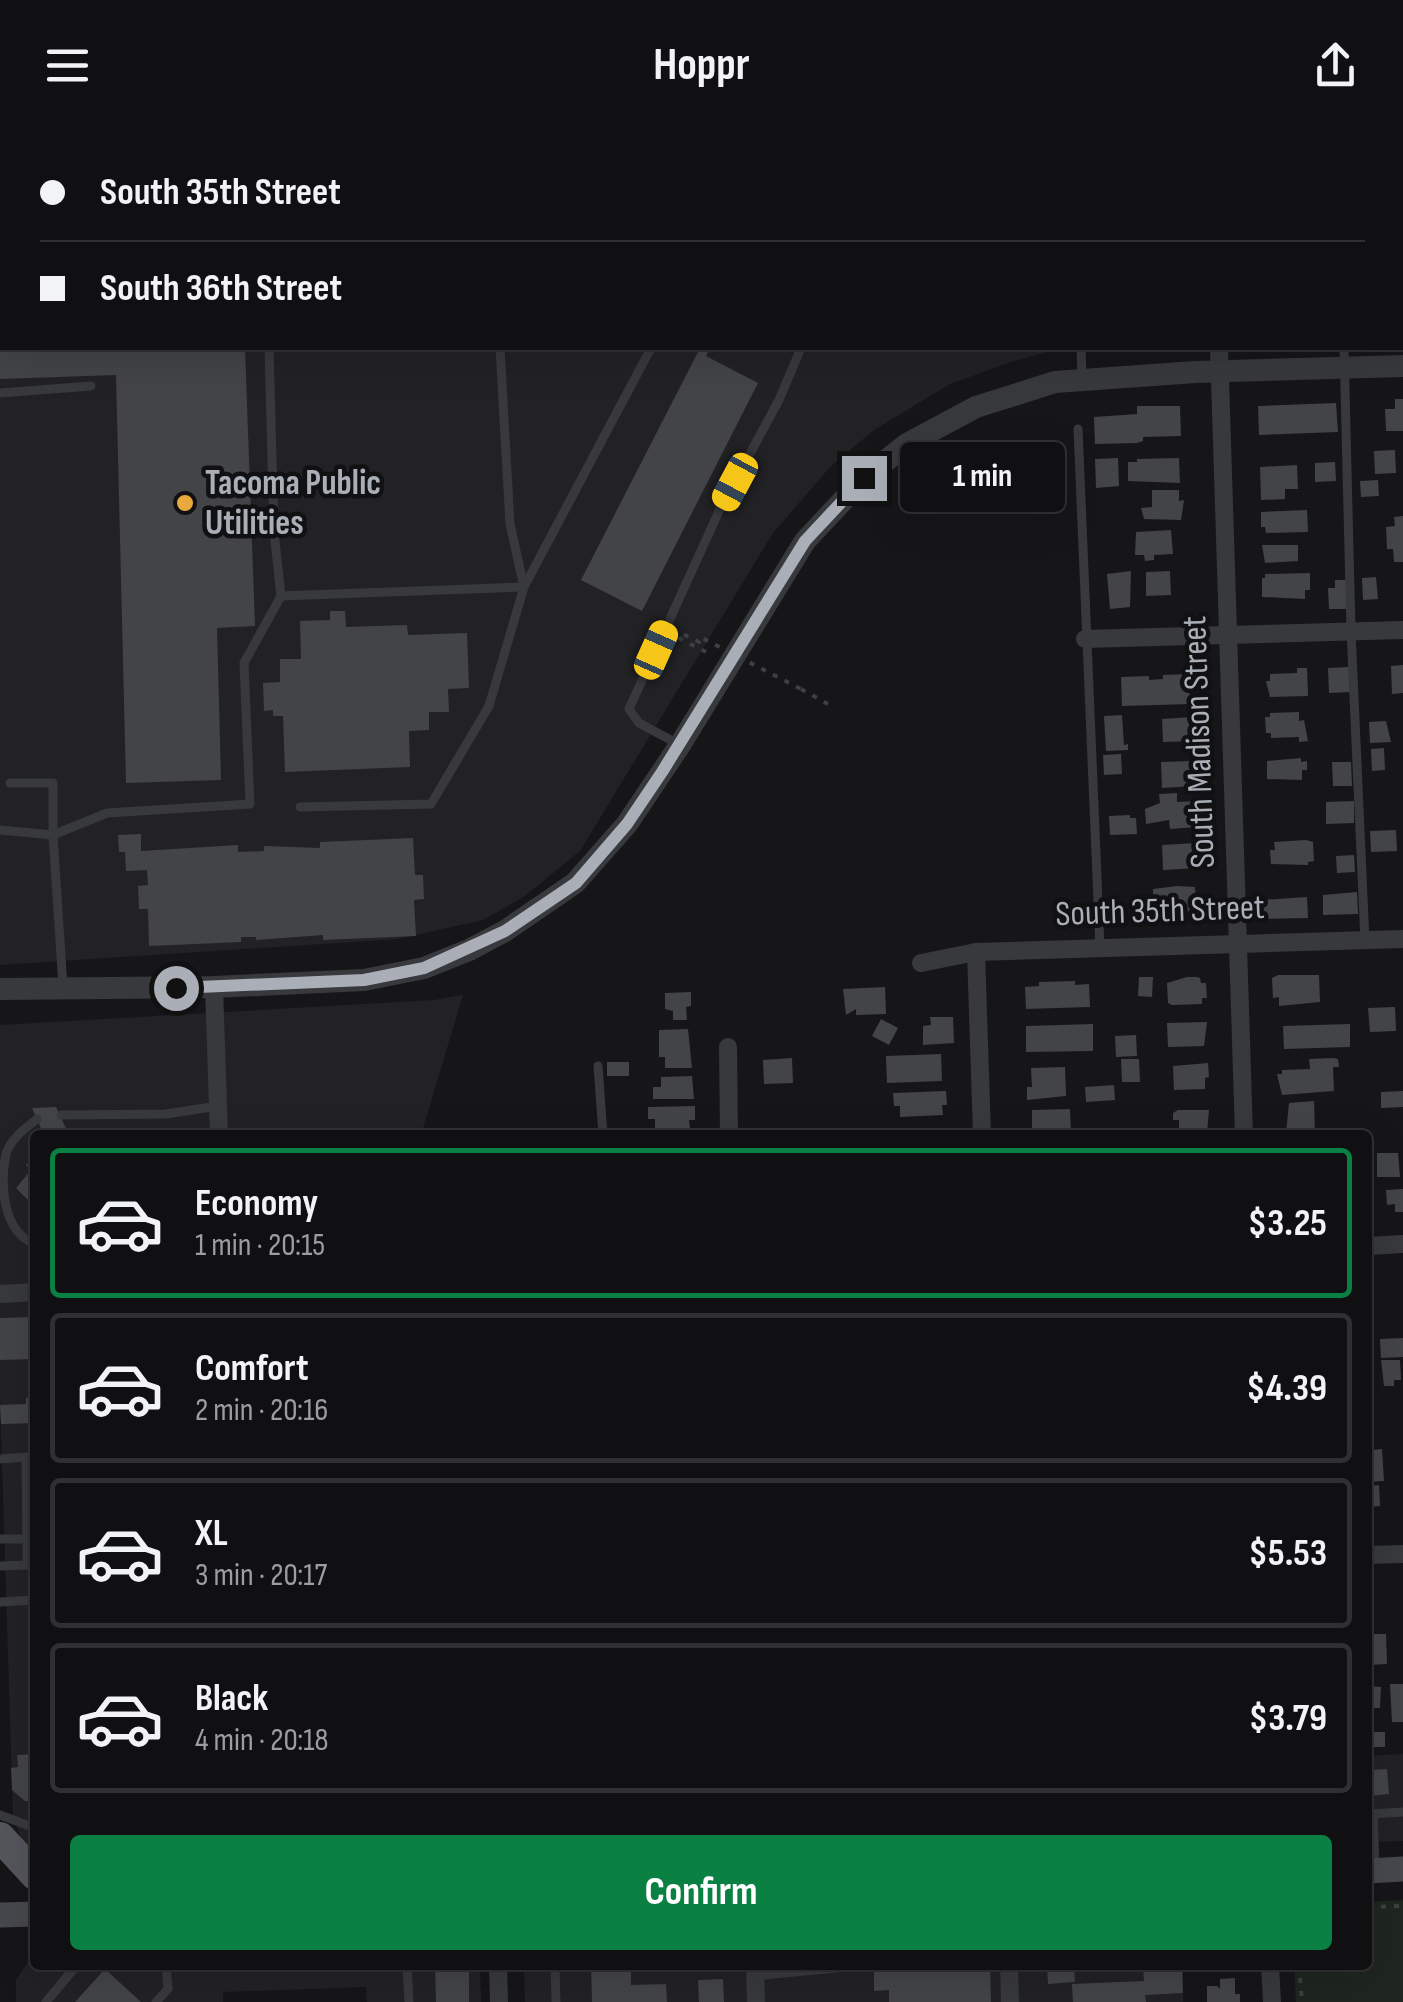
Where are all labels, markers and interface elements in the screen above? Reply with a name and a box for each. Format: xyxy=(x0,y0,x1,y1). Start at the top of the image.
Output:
icon: menu xyxy=(40,38,95,93)
text: Hoppr xyxy=(653,38,750,93)
icon: share xyxy=(1308,38,1363,93)
text: South 35th Street xyxy=(100,170,341,215)
text: South 36th Street xyxy=(100,266,342,311)
callout: 1 min xyxy=(899,443,1064,513)
car xyxy=(708,448,762,516)
route end xyxy=(842,456,887,501)
text: 1 min xyxy=(953,457,1012,496)
place label: Tacoma Public Utilities xyxy=(205,462,381,545)
marker: Tacoma Public Utilities xyxy=(174,492,196,514)
street label: South Madison Street xyxy=(1173,615,1225,869)
car xyxy=(630,616,682,684)
street label: South 35th Street xyxy=(1055,886,1265,936)
route start xyxy=(154,966,199,1011)
icon: car xyxy=(75,1178,165,1268)
text: Economy xyxy=(195,1181,318,1226)
text: $3.25 xyxy=(1248,1201,1327,1246)
text: 1 min · 20:15 xyxy=(195,1226,325,1265)
icon: car xyxy=(75,1343,165,1433)
text: Comfort xyxy=(195,1346,309,1391)
text: $4.39 xyxy=(1246,1366,1327,1411)
text: 2 min · 20:16 xyxy=(195,1391,328,1430)
icon: car xyxy=(75,1508,165,1598)
text: XL xyxy=(195,1511,228,1556)
text: $5.53 xyxy=(1249,1531,1327,1576)
text: 3 min · 20:17 xyxy=(195,1556,327,1595)
icon: car xyxy=(75,1673,165,1763)
text: Black xyxy=(195,1676,268,1721)
text: $3.79 xyxy=(1249,1696,1327,1741)
text: 4 min · 20:18 xyxy=(195,1721,329,1760)
button: Confirm xyxy=(70,1835,1332,1950)

